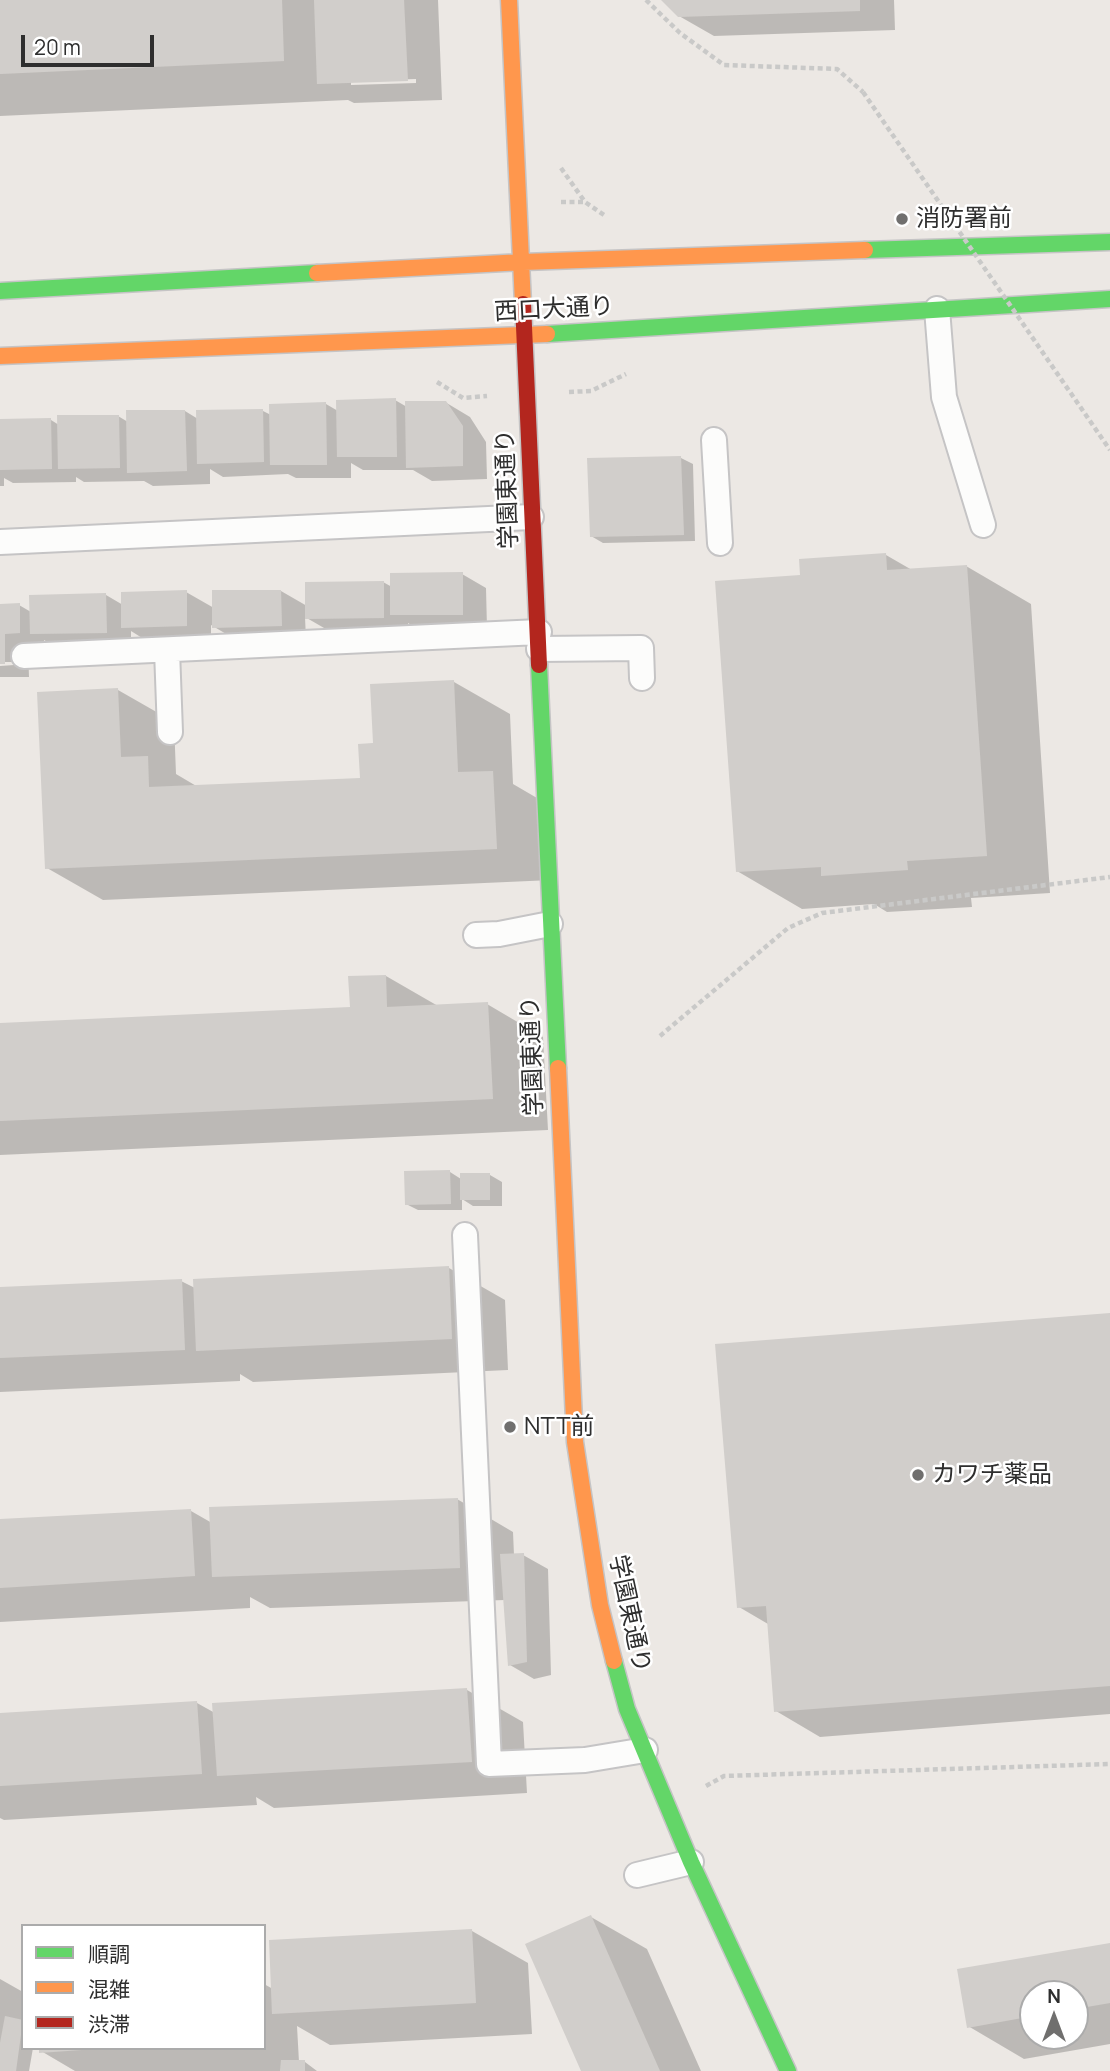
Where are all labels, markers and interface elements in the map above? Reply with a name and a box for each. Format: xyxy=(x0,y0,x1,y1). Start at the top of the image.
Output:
scale bar xyxy=(24,21,158,65)
text: 20 m xyxy=(34,33,81,61)
place label: 消防署前 xyxy=(916,205,1012,233)
marker: 消防署前 xyxy=(894,211,910,227)
street label: 西口大通り xyxy=(493,292,615,328)
street label: 学園東通り xyxy=(492,429,524,549)
street label: 学園東通り xyxy=(517,996,549,1116)
place label: NTT前 xyxy=(524,1413,594,1441)
marker: NTT前 xyxy=(502,1419,518,1435)
place label: カワチ薬品 xyxy=(932,1461,1052,1489)
marker: カワチ薬品 xyxy=(910,1467,926,1483)
street label: 学園東通り xyxy=(602,1552,656,1676)
legend xyxy=(21,1924,266,2050)
text: 順調 xyxy=(88,1940,130,1968)
text: 混雑 xyxy=(88,1975,130,2003)
north arrow xyxy=(1019,1980,1089,2050)
text: N xyxy=(1047,1983,1061,2009)
text: 渋滞 xyxy=(88,2010,130,2038)

